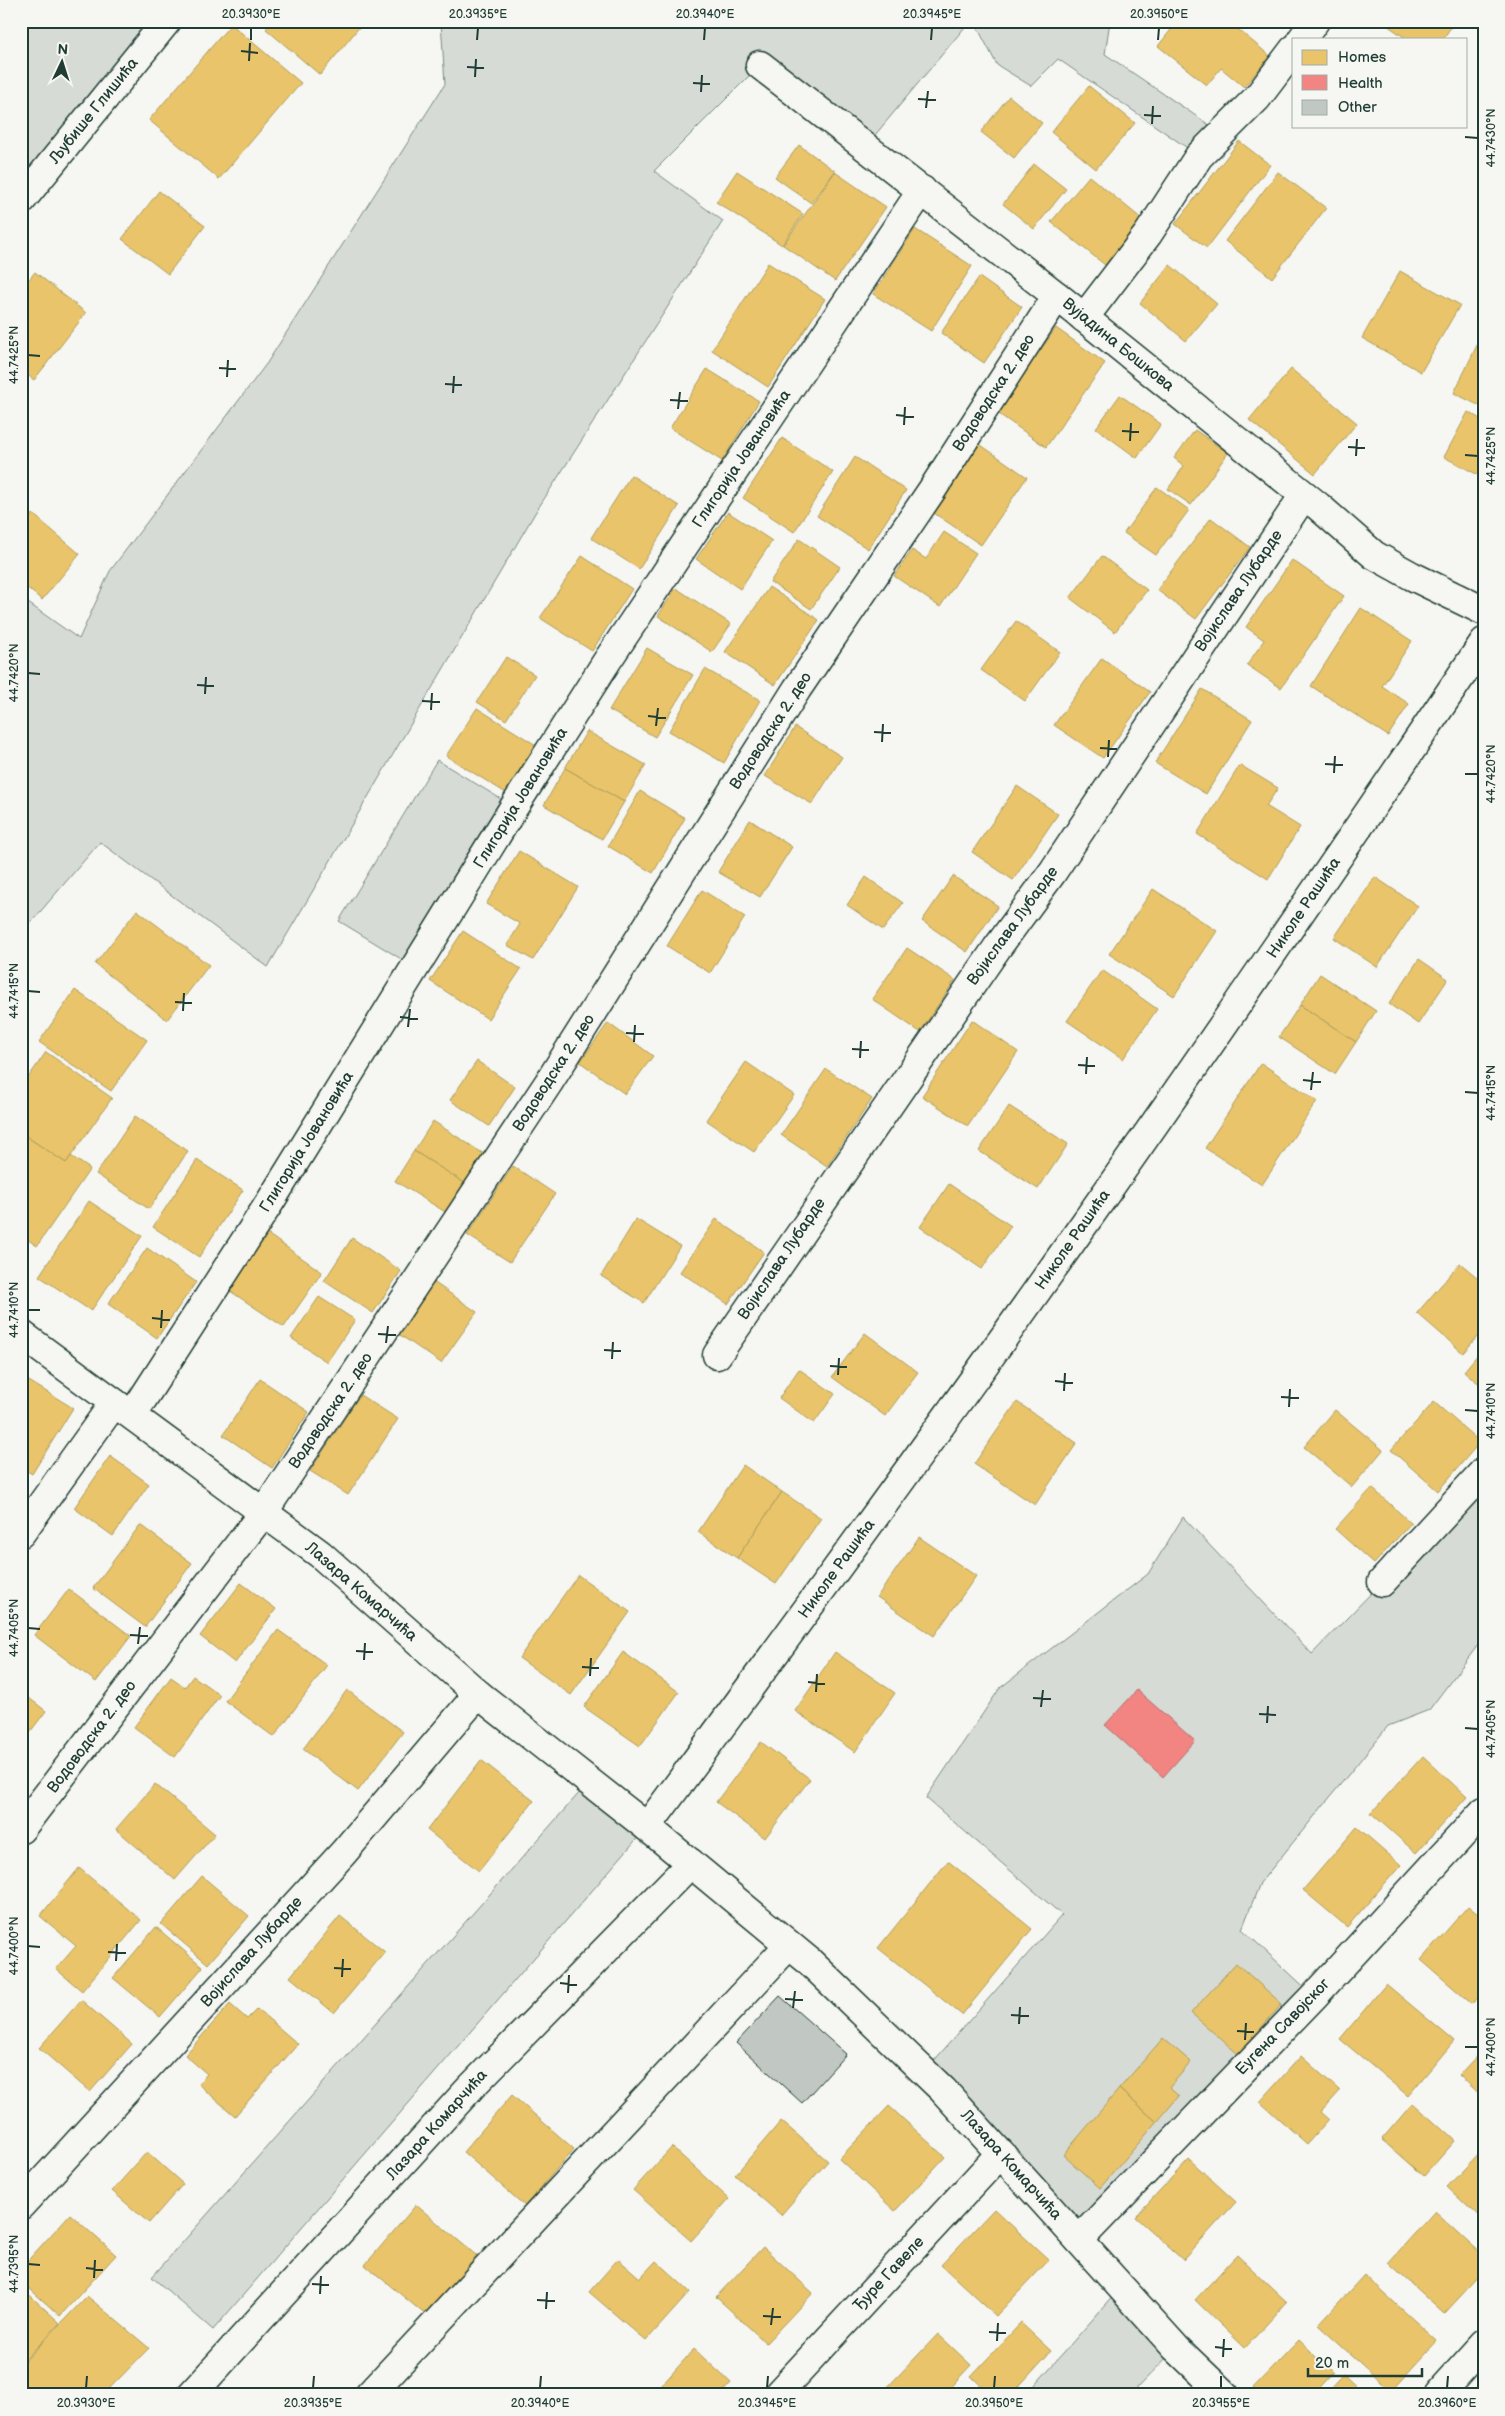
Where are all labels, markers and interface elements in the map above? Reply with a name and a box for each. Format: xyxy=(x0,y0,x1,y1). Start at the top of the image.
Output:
text: 20.3930°E xyxy=(222,7,280,22)
text: 20.3935°E xyxy=(449,7,507,22)
text: 20.3940°E xyxy=(676,7,734,22)
text: 20.3945°E xyxy=(903,7,961,22)
text: 20.3950°E xyxy=(1130,7,1188,22)
north arrow xyxy=(38,38,88,88)
legend xyxy=(1292,38,1468,128)
text: N xyxy=(57,41,69,58)
text: Homes xyxy=(1338,48,1387,67)
street label: Љубише Глишића xyxy=(45,54,143,169)
text: Health xyxy=(1338,74,1383,93)
text: Other xyxy=(1338,98,1377,117)
text: 44.7430°N xyxy=(1484,108,1499,168)
street label: Вујадина Бошкова xyxy=(1058,294,1178,396)
text: 44.7425°N xyxy=(7,326,22,384)
street label: Водоводска 2. део xyxy=(949,331,1039,455)
street label: Глигорија Јовановића xyxy=(689,386,796,532)
text: 44.7425°N xyxy=(1484,427,1499,485)
street label: Војислава Лубарде xyxy=(1191,526,1287,655)
text: 44.7420°N xyxy=(7,644,22,702)
street label: Водоводска 2. део xyxy=(726,669,816,793)
street label: Глигорија Јовановића xyxy=(470,724,572,872)
text: 44.7420°N xyxy=(1484,745,1499,803)
street label: Николе Рашића xyxy=(1263,853,1345,962)
street label: Војислава Лубарде xyxy=(963,863,1063,989)
text: 44.7415°N xyxy=(7,963,22,1019)
street label: Водоводска 2. део xyxy=(509,1011,599,1135)
text: 44.7415°N xyxy=(1484,1065,1499,1121)
street label: Глигорија Јовановића xyxy=(256,1068,358,1216)
street label: Николе Рашића xyxy=(1031,1186,1115,1294)
street label: Војислава Лубарде xyxy=(734,1194,830,1323)
text: 44.7410°N xyxy=(7,1282,22,1338)
street label: Водоводска 2. део xyxy=(285,1349,377,1473)
text: 44.7410°N xyxy=(1484,1383,1499,1439)
street label: Николе Рашића xyxy=(795,1515,880,1622)
street label: Лазара Комарчића xyxy=(300,1538,421,1646)
text: 44.7405°N xyxy=(7,1599,22,1657)
street label: Водоводска 2. део xyxy=(44,1677,140,1797)
text: 44.7405°N xyxy=(1484,1700,1499,1758)
street label: Војислава Лубарде xyxy=(197,1893,307,2011)
text: 44.7400°N xyxy=(7,1917,22,1975)
street label: Еугена Савојског xyxy=(1232,1975,1334,2079)
text: 44.7400°N xyxy=(1484,2018,1499,2076)
street label: Лазара Комарчића xyxy=(382,2066,492,2185)
street label: Лазара Комарчића xyxy=(956,2105,1066,2224)
street label: Ђуре Гавеле xyxy=(850,2233,928,2315)
text: 44.7395°N xyxy=(7,2235,22,2293)
scale bar xyxy=(1308,2346,1421,2378)
text: 20 m xyxy=(1315,2354,1349,2373)
text: 20.3930°E xyxy=(57,2396,115,2411)
text: 20.3935°E xyxy=(284,2396,342,2411)
text: 20.3940°E xyxy=(511,2396,569,2411)
text: 20.3945°E xyxy=(738,2396,796,2411)
text: 20.3950°E xyxy=(965,2396,1023,2411)
text: 20.3955°E xyxy=(1192,2396,1250,2411)
text: 20.3960°E xyxy=(1418,2396,1476,2411)

